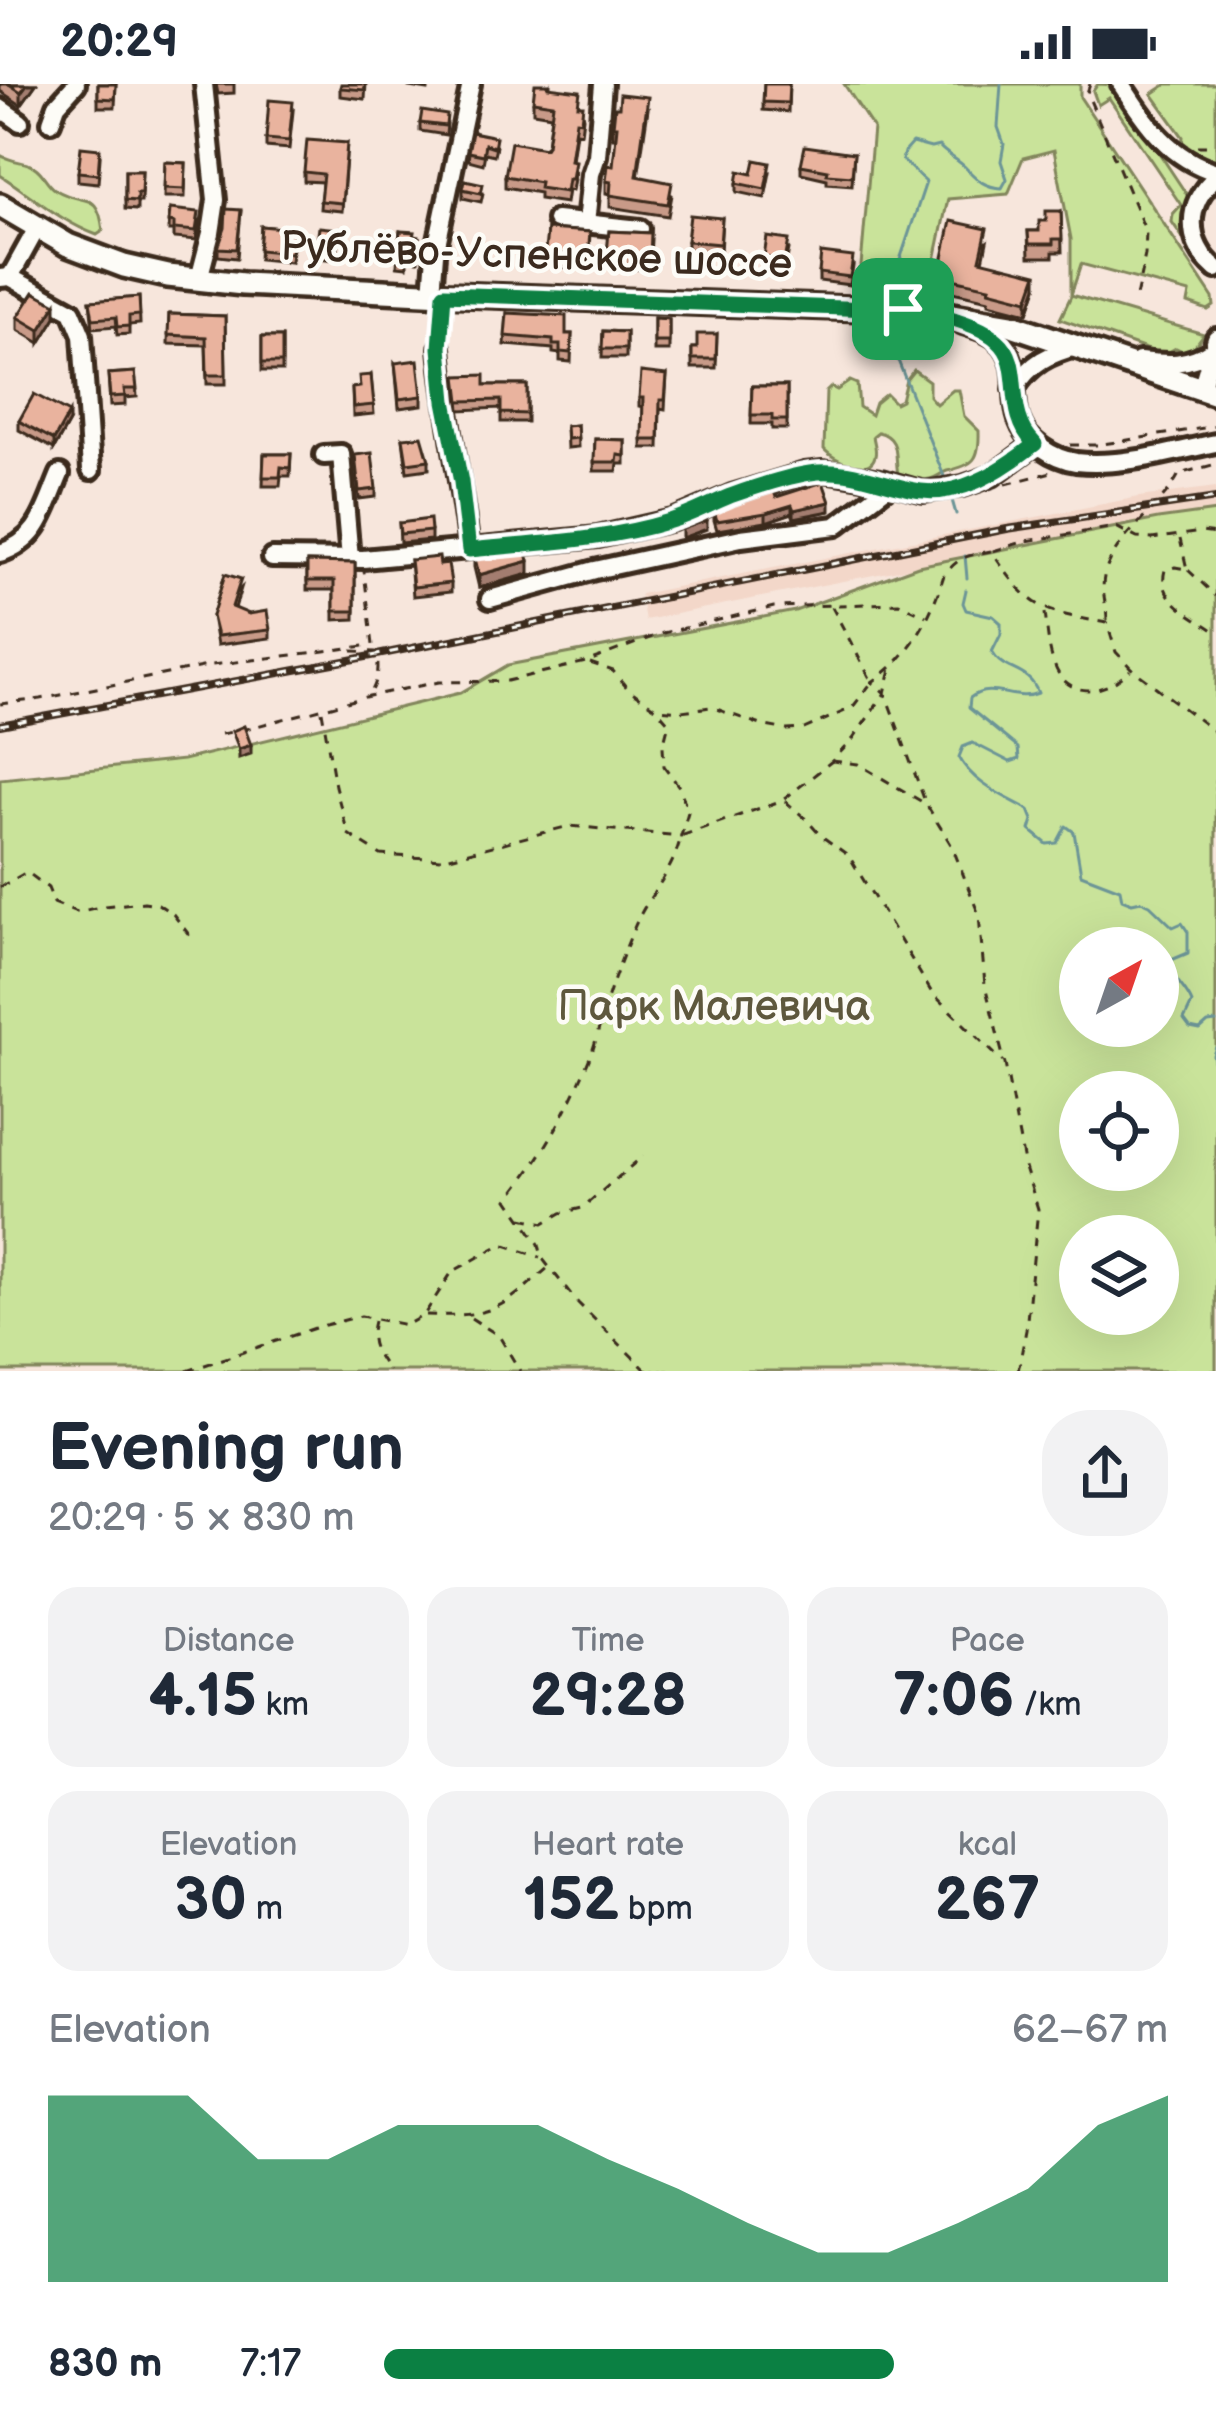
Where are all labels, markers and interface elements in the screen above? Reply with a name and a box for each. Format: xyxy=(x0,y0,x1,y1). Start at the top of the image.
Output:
text: 20:29 xyxy=(60,15,178,70)
street label: Рублёво-Успенское шоссе xyxy=(279,222,793,290)
pin xyxy=(852,258,954,360)
icon: arrive xyxy=(870,276,936,342)
north arrow xyxy=(1059,927,1179,1047)
map controls xyxy=(1059,927,1179,1335)
park label: Парк Малевича xyxy=(558,982,871,1033)
button: locate xyxy=(1059,1071,1179,1191)
button: layers xyxy=(1059,1215,1179,1335)
text: Evening run xyxy=(48,1410,404,1489)
button: share xyxy=(1042,1410,1168,1536)
text: 20:29 · 5 × 830 m xyxy=(48,1495,355,1542)
text: Distance xyxy=(163,1621,295,1661)
text: Time xyxy=(571,1621,645,1661)
text: Pace xyxy=(950,1621,1025,1661)
text: 4.15 xyxy=(148,1661,257,1733)
text: 29:28 xyxy=(529,1661,687,1733)
text: 7:06 xyxy=(893,1661,1014,1733)
text: km xyxy=(257,1685,309,1725)
text: /km xyxy=(1014,1685,1082,1725)
text: Elevation xyxy=(160,1825,297,1865)
text: Heart rate xyxy=(532,1825,684,1865)
text: kcal xyxy=(958,1825,1017,1865)
text: 30 xyxy=(174,1865,247,1937)
text: 152 xyxy=(523,1865,619,1937)
text: 267 xyxy=(935,1865,1040,1937)
text: m xyxy=(247,1889,283,1929)
text: bpm xyxy=(619,1889,693,1929)
text: Elevation xyxy=(48,2007,211,2054)
text: 62–67 m xyxy=(1012,2007,1168,2054)
text: 830 m xyxy=(48,2341,162,2388)
text: 7:17 xyxy=(240,2341,301,2388)

